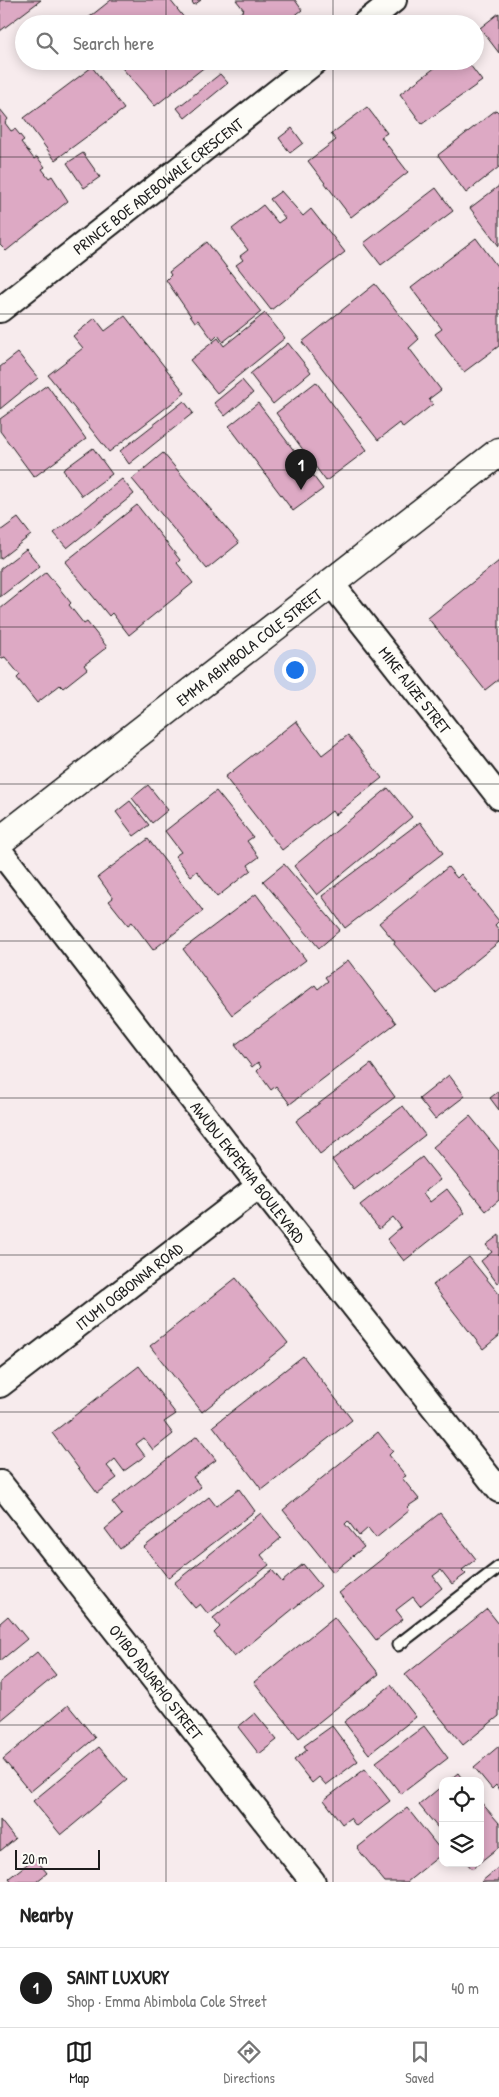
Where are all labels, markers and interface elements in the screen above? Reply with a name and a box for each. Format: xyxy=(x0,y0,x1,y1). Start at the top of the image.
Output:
search box xyxy=(15,15,484,70)
icon: search xyxy=(33,29,61,57)
text: Search here xyxy=(73,30,154,56)
street label: PRINCE BOE ADEBOWALE CRESCENT xyxy=(68,112,248,260)
pin: 1 xyxy=(285,449,317,490)
street label: EMMA ABIMBOLA COLE STREET xyxy=(172,583,327,711)
street label: MIKE AJIZE STRET xyxy=(374,642,456,739)
your location xyxy=(282,657,308,683)
street label: AWUDU EKPEKHA BOULEVARD xyxy=(186,1096,311,1248)
street label: ITUMI OGBONNA ROAD xyxy=(71,1237,188,1335)
street label: OYIBO ADJARHO STREET xyxy=(104,1620,208,1745)
map controls xyxy=(439,1777,484,1867)
button: locate xyxy=(439,1777,484,1822)
button: layers xyxy=(439,1822,484,1867)
scale bar xyxy=(15,1847,100,1870)
text: 20 m xyxy=(22,1849,48,1868)
text: Nearby xyxy=(20,1900,73,1929)
text: SAINT LUXURY xyxy=(67,1964,169,1990)
text: 1 xyxy=(33,1977,39,1999)
text: 40 m xyxy=(451,1977,479,1999)
text: Shop · Emma Abimbola Cole Street xyxy=(67,1990,267,2012)
tab: Map xyxy=(65,2038,93,2087)
tab: Directions xyxy=(223,2038,275,2087)
tab: Saved xyxy=(405,2038,434,2087)

